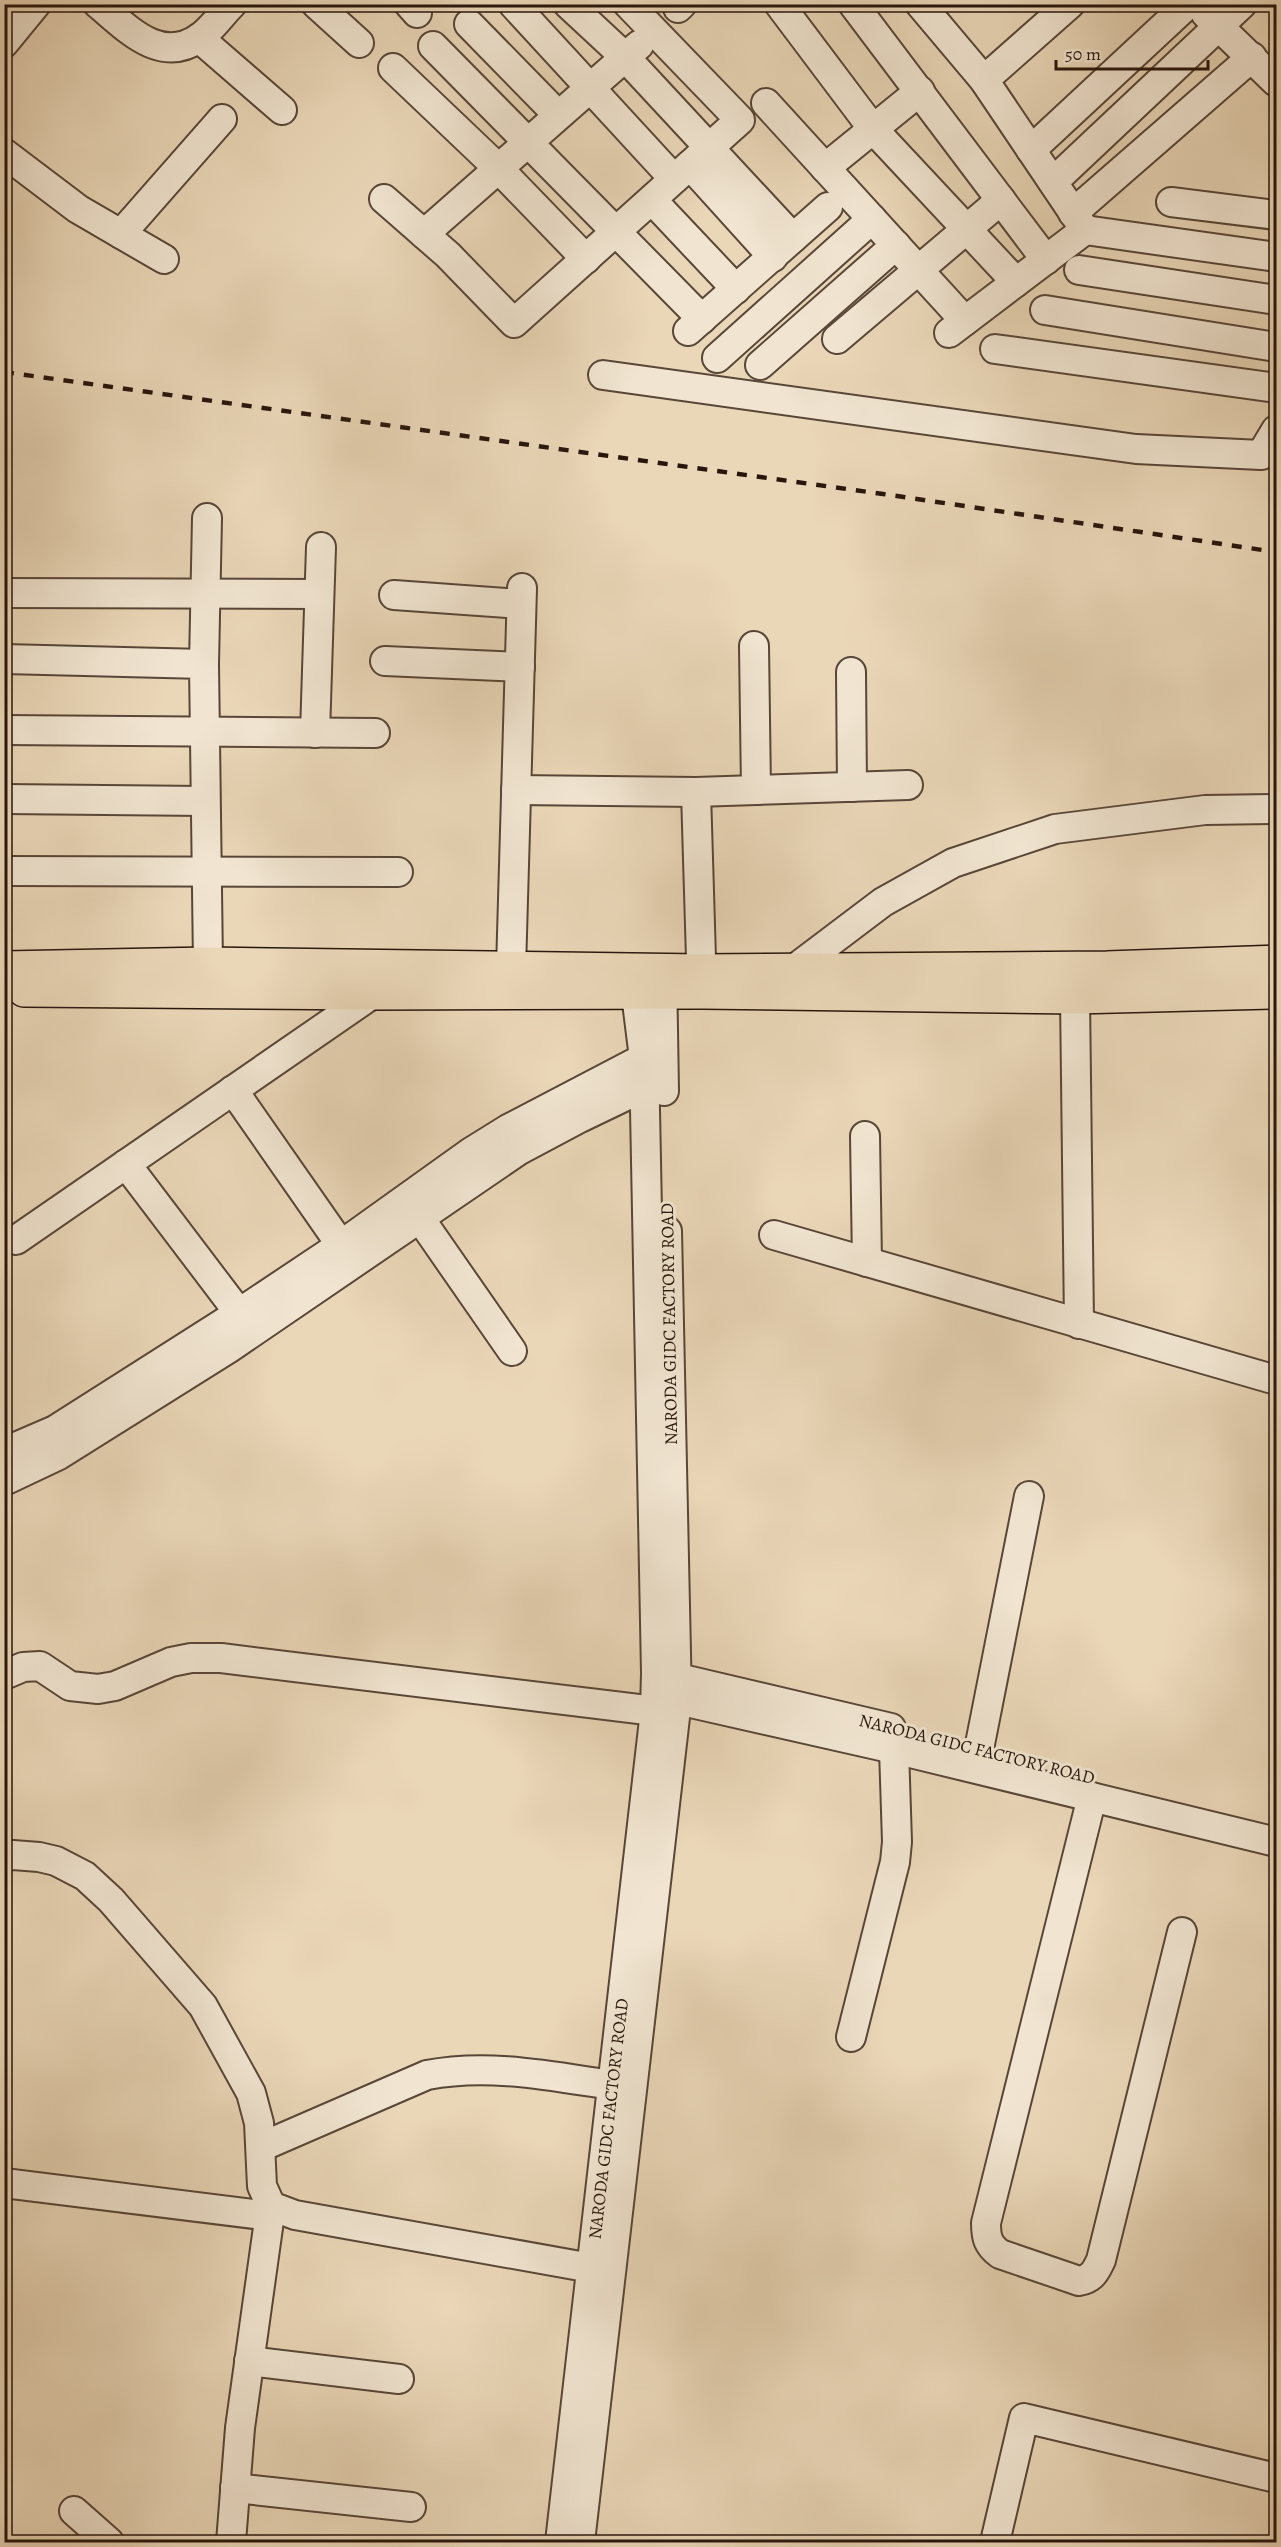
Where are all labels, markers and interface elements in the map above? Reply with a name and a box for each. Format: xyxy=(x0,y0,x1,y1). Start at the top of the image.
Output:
scale bar xyxy=(1056,33,1208,71)
text: 50 m xyxy=(1065,42,1101,66)
street label: NARODA GIDC FACTORY ROAD xyxy=(655,1203,683,1445)
street label: NARODA GIDC FACTORY ROAD xyxy=(857,1708,1097,1790)
street label: NARODA GIDC FACTORY ROAD xyxy=(583,1997,634,2241)

